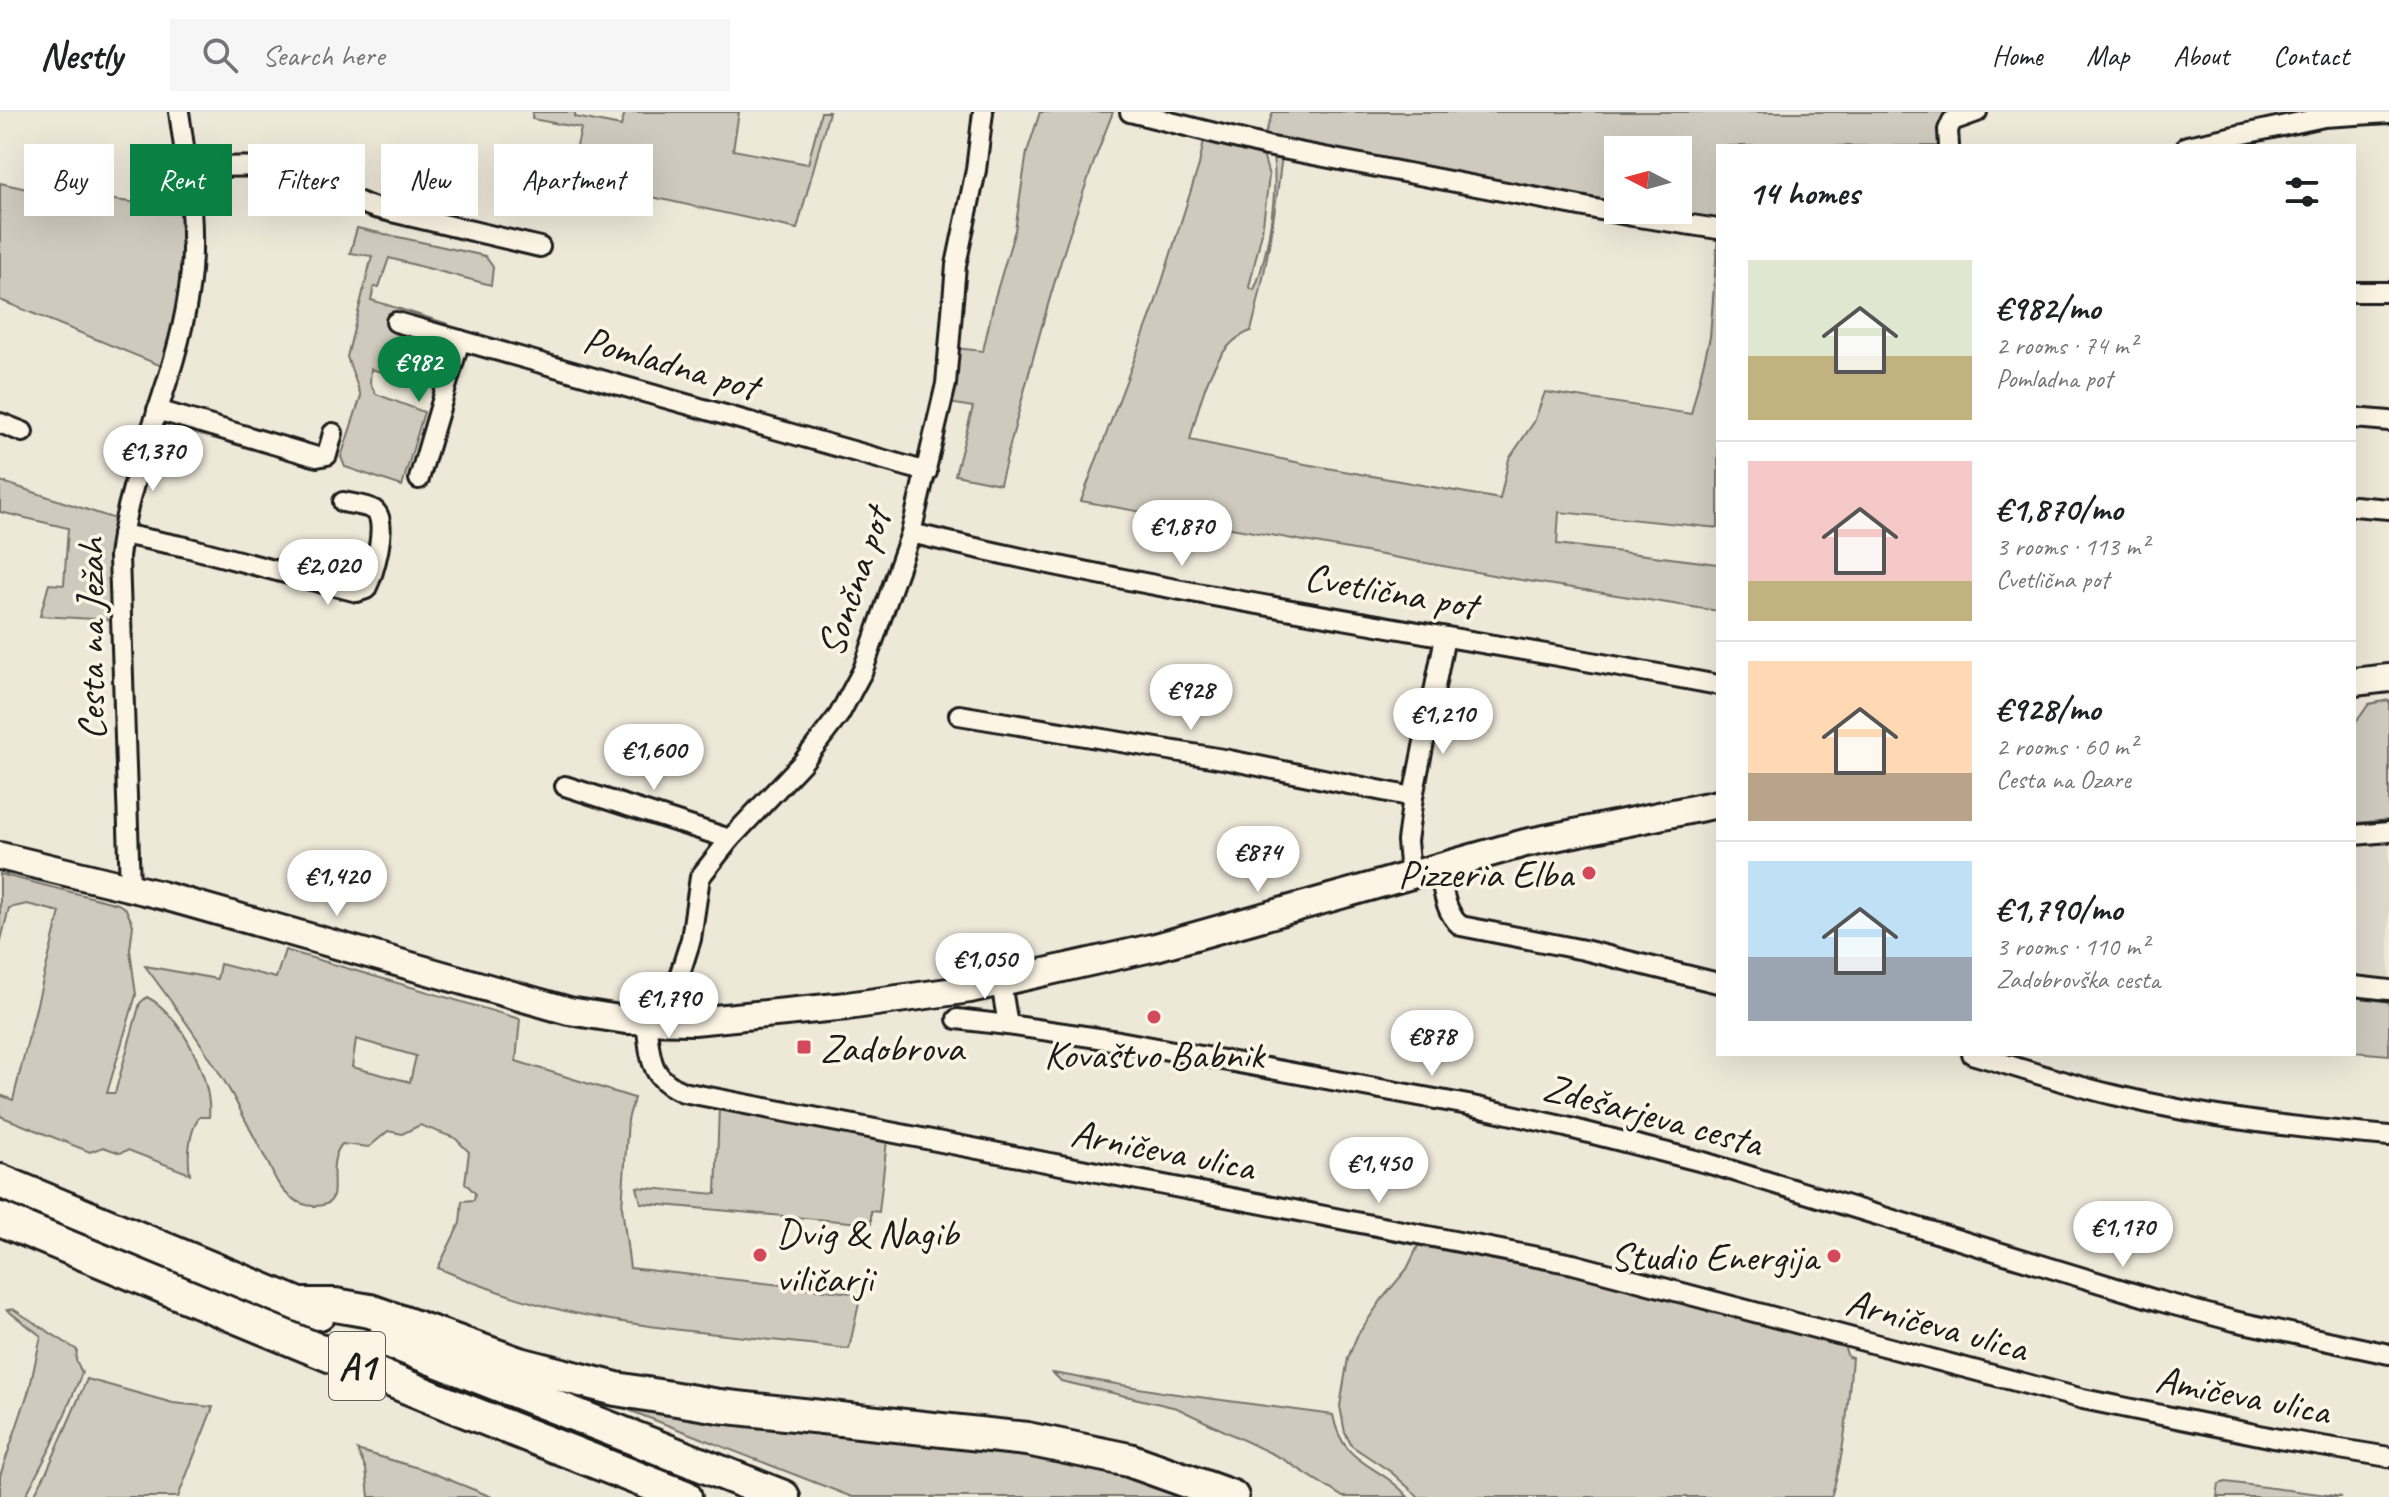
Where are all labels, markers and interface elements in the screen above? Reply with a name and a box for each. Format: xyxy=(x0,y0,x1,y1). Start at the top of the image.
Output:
search box xyxy=(170,19,730,91)
text: Nestly xyxy=(40,32,122,79)
icon: search xyxy=(198,33,242,77)
text: Search here xyxy=(262,36,384,74)
text: Home xyxy=(1992,38,2042,73)
text: Map xyxy=(2086,38,2129,73)
text: About xyxy=(2173,38,2229,73)
text: Contact xyxy=(2273,38,2349,73)
north arrow xyxy=(1604,136,1692,224)
map controls xyxy=(1604,136,1692,224)
chip: Buy xyxy=(24,144,114,216)
chip: Rent xyxy=(130,144,232,216)
chip: Filters xyxy=(248,144,365,216)
chip: New xyxy=(381,144,478,216)
chip: Apartment xyxy=(494,144,653,216)
icon: filters xyxy=(2280,170,2324,214)
text: 14 homes xyxy=(1748,171,1859,214)
text: €982/mo xyxy=(1996,286,2100,329)
icon: home xyxy=(1812,292,1908,388)
street label: Pomladna pot xyxy=(578,314,769,413)
text: 2 rooms · 74 m² xyxy=(1996,329,2137,362)
pin: €982 xyxy=(372,336,466,404)
text: €982 xyxy=(396,345,442,378)
text: Pomladna pot xyxy=(1996,362,2112,395)
pin: €1,370 xyxy=(88,425,218,493)
text: €1,370 xyxy=(121,434,185,467)
text: €1,870/mo xyxy=(1996,487,2123,530)
icon: home xyxy=(1812,493,1908,589)
street label: Sončna pot xyxy=(805,496,904,663)
pin: €1,870 xyxy=(1117,500,1247,568)
text: €1,870 xyxy=(1150,509,1214,542)
text: 3 rooms · 113 m² xyxy=(1996,530,2148,563)
street label: Cesta na Ježah xyxy=(66,536,116,740)
pin: €2,020 xyxy=(263,539,393,607)
text: €2,020 xyxy=(296,548,360,581)
street label: Cvetlična pot xyxy=(1301,551,1486,632)
text: Cvetlična pot xyxy=(1996,563,2109,596)
pin: €928 xyxy=(1144,664,1238,732)
text: €928 xyxy=(1168,673,1214,706)
text: €928/mo xyxy=(1996,687,2100,730)
pin: €1,210 xyxy=(1378,688,1508,756)
icon: home xyxy=(1812,693,1908,789)
text: €1,210 xyxy=(1411,697,1475,730)
pin: €1,600 xyxy=(589,724,719,792)
text: 2 rooms · 60 m² xyxy=(1996,730,2137,763)
text: €1,600 xyxy=(622,733,686,766)
text: Cesta na Ozare xyxy=(1996,763,2131,796)
pin: €874 xyxy=(1211,826,1305,894)
text: €874 xyxy=(1235,835,1281,868)
place label: Pizzeria Elba xyxy=(1398,849,1576,899)
pin: €1,420 xyxy=(272,850,402,918)
text: €1,420 xyxy=(305,859,369,892)
marker: Pizzeria Elba xyxy=(1580,864,1598,882)
text: €1,790/mo xyxy=(1996,887,2122,930)
icon: home xyxy=(1812,893,1908,989)
text: 3 rooms · 110 m² xyxy=(1996,930,2148,963)
pin: €1,050 xyxy=(920,933,1050,1001)
text: €1,050 xyxy=(953,942,1017,975)
text: Zadobrovška cesta xyxy=(1996,963,2160,996)
pin: €1,790 xyxy=(604,972,734,1040)
text: €1,790 xyxy=(637,981,701,1014)
marker: Kovaštvo Babnik xyxy=(1145,1008,1163,1026)
pin: €878 xyxy=(1385,1010,1479,1078)
text: €878 xyxy=(1409,1019,1455,1052)
place label: Zadobrova xyxy=(820,1023,966,1073)
place label: Kovaštvo Babnik xyxy=(1044,1030,1266,1080)
marker: Zadobrova xyxy=(795,1038,813,1056)
street label: Zdešarjeva cesta xyxy=(1538,1062,1770,1169)
street label: Arničeva ulica xyxy=(1067,1108,1262,1193)
pin: €1,450 xyxy=(1314,1137,1444,1205)
text: €1,450 xyxy=(1347,1146,1411,1179)
pin: €1,170 xyxy=(2058,1201,2188,1269)
place label: Dvig & Nagib viličarji xyxy=(776,1208,961,1304)
text: €1,170 xyxy=(2091,1210,2155,1243)
place label: Studio Energija xyxy=(1610,1232,1822,1282)
marker: Dvig & Nagib viličarji xyxy=(751,1246,769,1264)
marker: Studio Energija xyxy=(1825,1247,1843,1265)
street label: Arničeva ulica xyxy=(1841,1277,2036,1374)
road number: A1 xyxy=(329,1332,385,1400)
street label: Amičeva ulica xyxy=(2152,1354,2337,1437)

